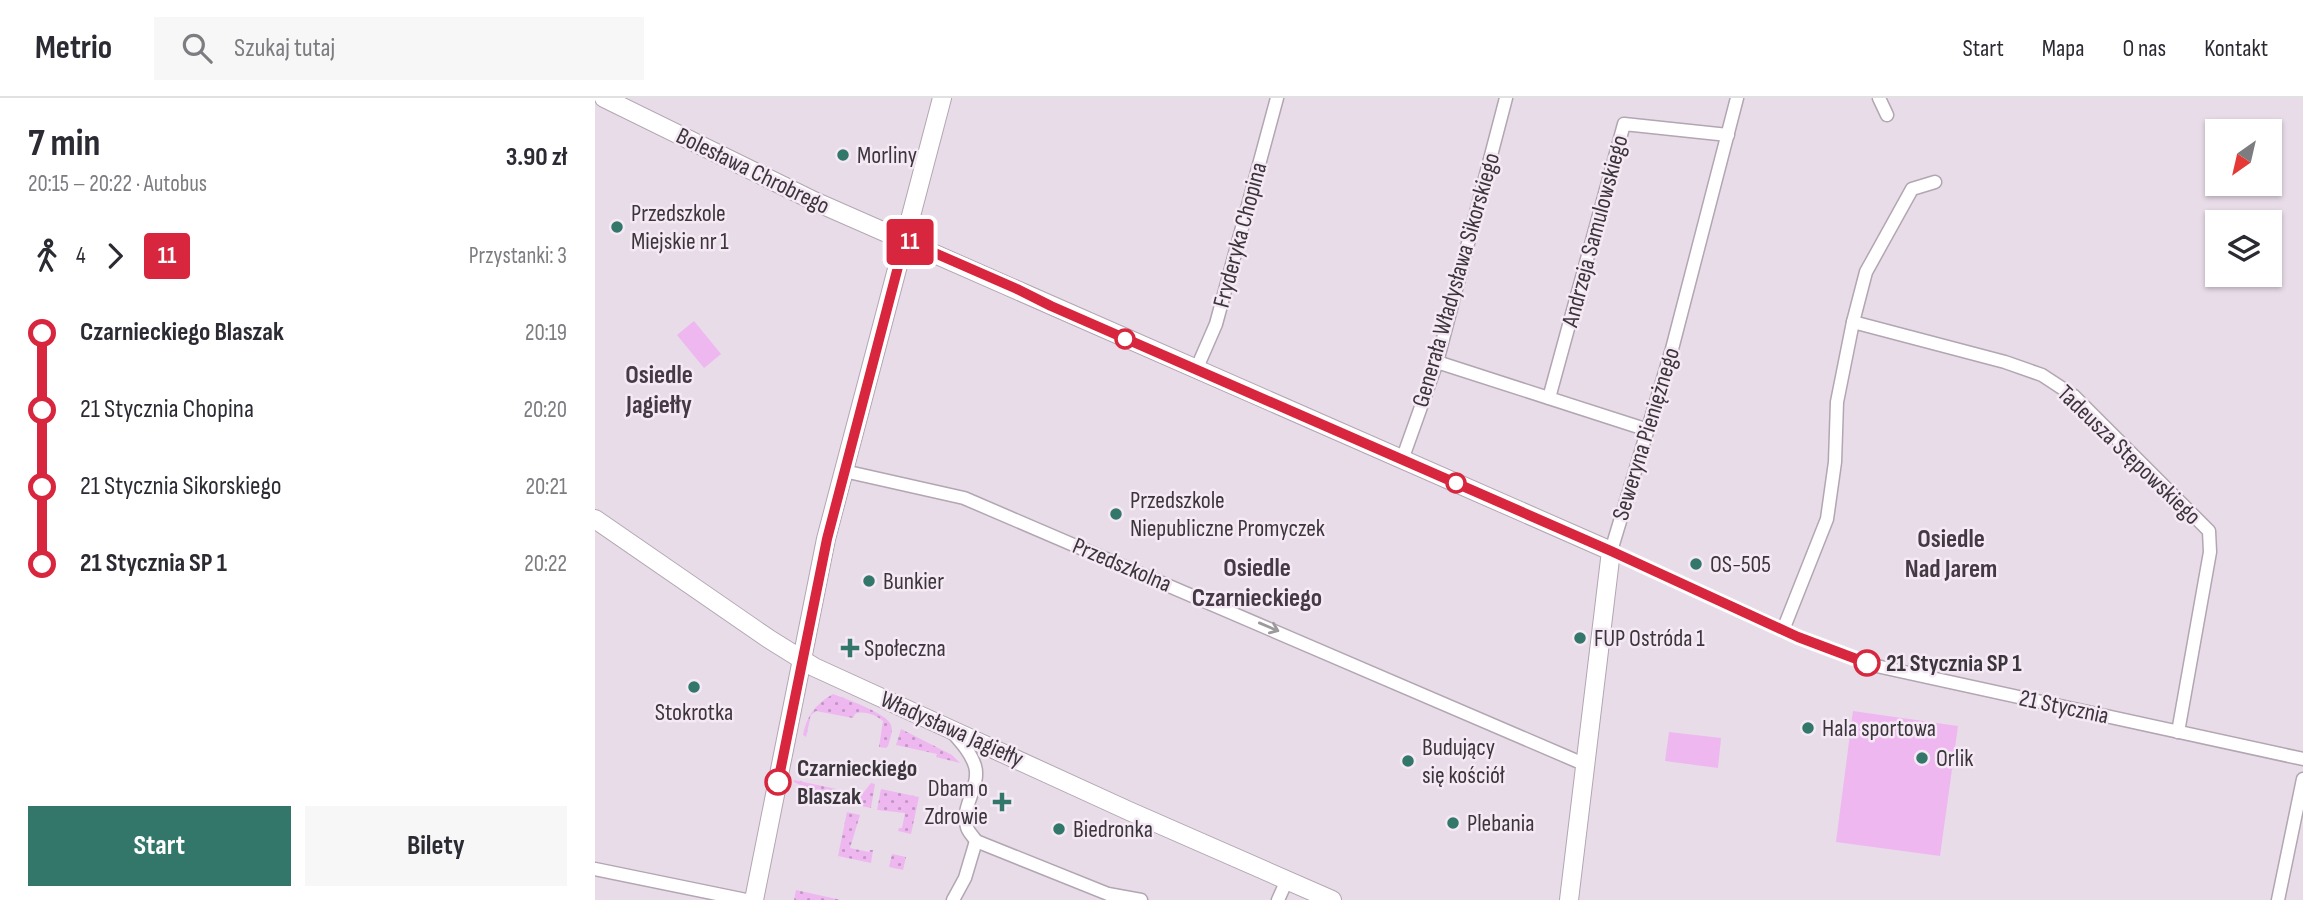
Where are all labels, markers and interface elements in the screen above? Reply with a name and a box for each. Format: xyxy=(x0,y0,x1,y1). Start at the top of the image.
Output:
search box xyxy=(154,17,644,80)
text: Metrio xyxy=(35,28,112,68)
icon: search xyxy=(178,29,216,67)
text: Szukaj tutaj xyxy=(234,33,335,64)
text: Start xyxy=(1963,34,2004,63)
text: Mapa xyxy=(2042,34,2084,63)
text: O nas xyxy=(2122,34,2166,63)
text: Kontakt xyxy=(2204,34,2268,63)
north arrow xyxy=(2205,119,2282,196)
map controls xyxy=(2205,119,2282,287)
text: 7 min xyxy=(28,121,100,166)
street label: Bolesława Chrobrego xyxy=(672,121,834,221)
street label: Andrzeja Samulowskiego xyxy=(1555,132,1635,331)
place label: Morliny xyxy=(857,141,917,170)
text: 3.90 zł xyxy=(506,142,567,173)
marker: Morliny xyxy=(835,147,851,163)
street label: Generała Władysława Sikorskiego xyxy=(1406,149,1506,411)
street label: Fryderyka Chopina xyxy=(1207,159,1273,311)
text: 20:15 – 20:22 · Autobus xyxy=(28,170,207,198)
place label: Przedszkole Miejskie nr 1 xyxy=(631,199,729,256)
button: layers xyxy=(2205,210,2282,287)
marker: Przedszkole Miejskie nr 1 xyxy=(609,219,625,235)
line badge: 11 xyxy=(879,219,941,265)
text: 11 xyxy=(901,227,919,256)
icon: walk xyxy=(28,237,66,275)
icon: forward xyxy=(96,237,134,275)
text: 11 xyxy=(158,241,176,270)
text: 4 xyxy=(76,242,86,270)
text: Przystanki: 3 xyxy=(469,242,567,270)
text: Czarnieckiego Blaszak xyxy=(80,317,284,348)
text: 20:19 xyxy=(525,319,567,347)
unlabelled marker xyxy=(1115,329,1135,349)
street label: Seweryna Pieniężnego xyxy=(1606,344,1686,524)
district label: Osiedle Jagiełły xyxy=(625,360,693,421)
street label: Tadeusza Stępowskiego xyxy=(2051,379,2207,531)
text: 21 Stycznia Chopina xyxy=(80,394,254,425)
text: 20:20 xyxy=(523,396,567,424)
text: 21 Stycznia Sikorskiego xyxy=(80,471,282,502)
text: 20:21 xyxy=(526,473,567,501)
unlabelled marker xyxy=(1446,473,1466,493)
place label: Przedszkole Niepubliczne Promyczek xyxy=(1130,486,1325,543)
marker: Przedszkole Niepubliczne Promyczek xyxy=(1108,506,1124,522)
district label: Osiedle Nad Jarem xyxy=(1905,524,1997,585)
street label: Przedszkolna xyxy=(1068,531,1176,599)
text: 21 Stycznia SP 1 xyxy=(80,548,227,579)
text: 20:22 xyxy=(524,550,567,578)
place label: OS-505 xyxy=(1710,550,1771,579)
district label: Osiedle Czarnieckiego xyxy=(1192,553,1322,614)
marker: OS-505 xyxy=(1688,556,1704,572)
place label: Bunkier xyxy=(883,567,944,596)
marker: Bunkier xyxy=(861,573,877,589)
one-way arrow xyxy=(1258,622,1279,635)
place label: FUP Ostróda 1 xyxy=(1594,624,1705,653)
marker: FUP Ostróda 1 xyxy=(1572,630,1588,646)
place label: Społeczna xyxy=(864,634,946,663)
marker: Społeczna xyxy=(842,640,858,656)
place label: 21 Stycznia SP 1 xyxy=(1886,649,2022,678)
marker: 21 Stycznia SP 1 xyxy=(1854,650,1880,676)
marker: Stokrotka xyxy=(686,679,702,695)
street label: 21 Stycznia xyxy=(2017,683,2111,731)
street label: Władysława Jagiełły xyxy=(876,685,1028,773)
place label: Stokrotka xyxy=(655,698,733,727)
place label: Hala sportowa xyxy=(1822,714,1936,743)
marker: Hala sportowa xyxy=(1800,720,1816,736)
place label: Budujący się kościół xyxy=(1422,733,1505,790)
place label: Orlik xyxy=(1936,744,1973,773)
marker: Orlik xyxy=(1914,750,1930,766)
marker: Budujący się kościół xyxy=(1400,753,1416,769)
place label: Czarnieckiego Blaszak xyxy=(797,754,917,811)
marker: Czarnieckiego Blaszak xyxy=(765,769,791,795)
place label: Dbam o Zdrowie xyxy=(925,774,988,831)
marker: Dbam o Zdrowie xyxy=(994,794,1010,810)
button: Start xyxy=(28,806,291,886)
button: Bilety xyxy=(305,806,567,886)
place label: Plebania xyxy=(1467,809,1534,838)
place label: Biedronka xyxy=(1073,815,1153,844)
marker: Plebania xyxy=(1445,815,1461,831)
marker: Biedronka xyxy=(1051,821,1067,837)

